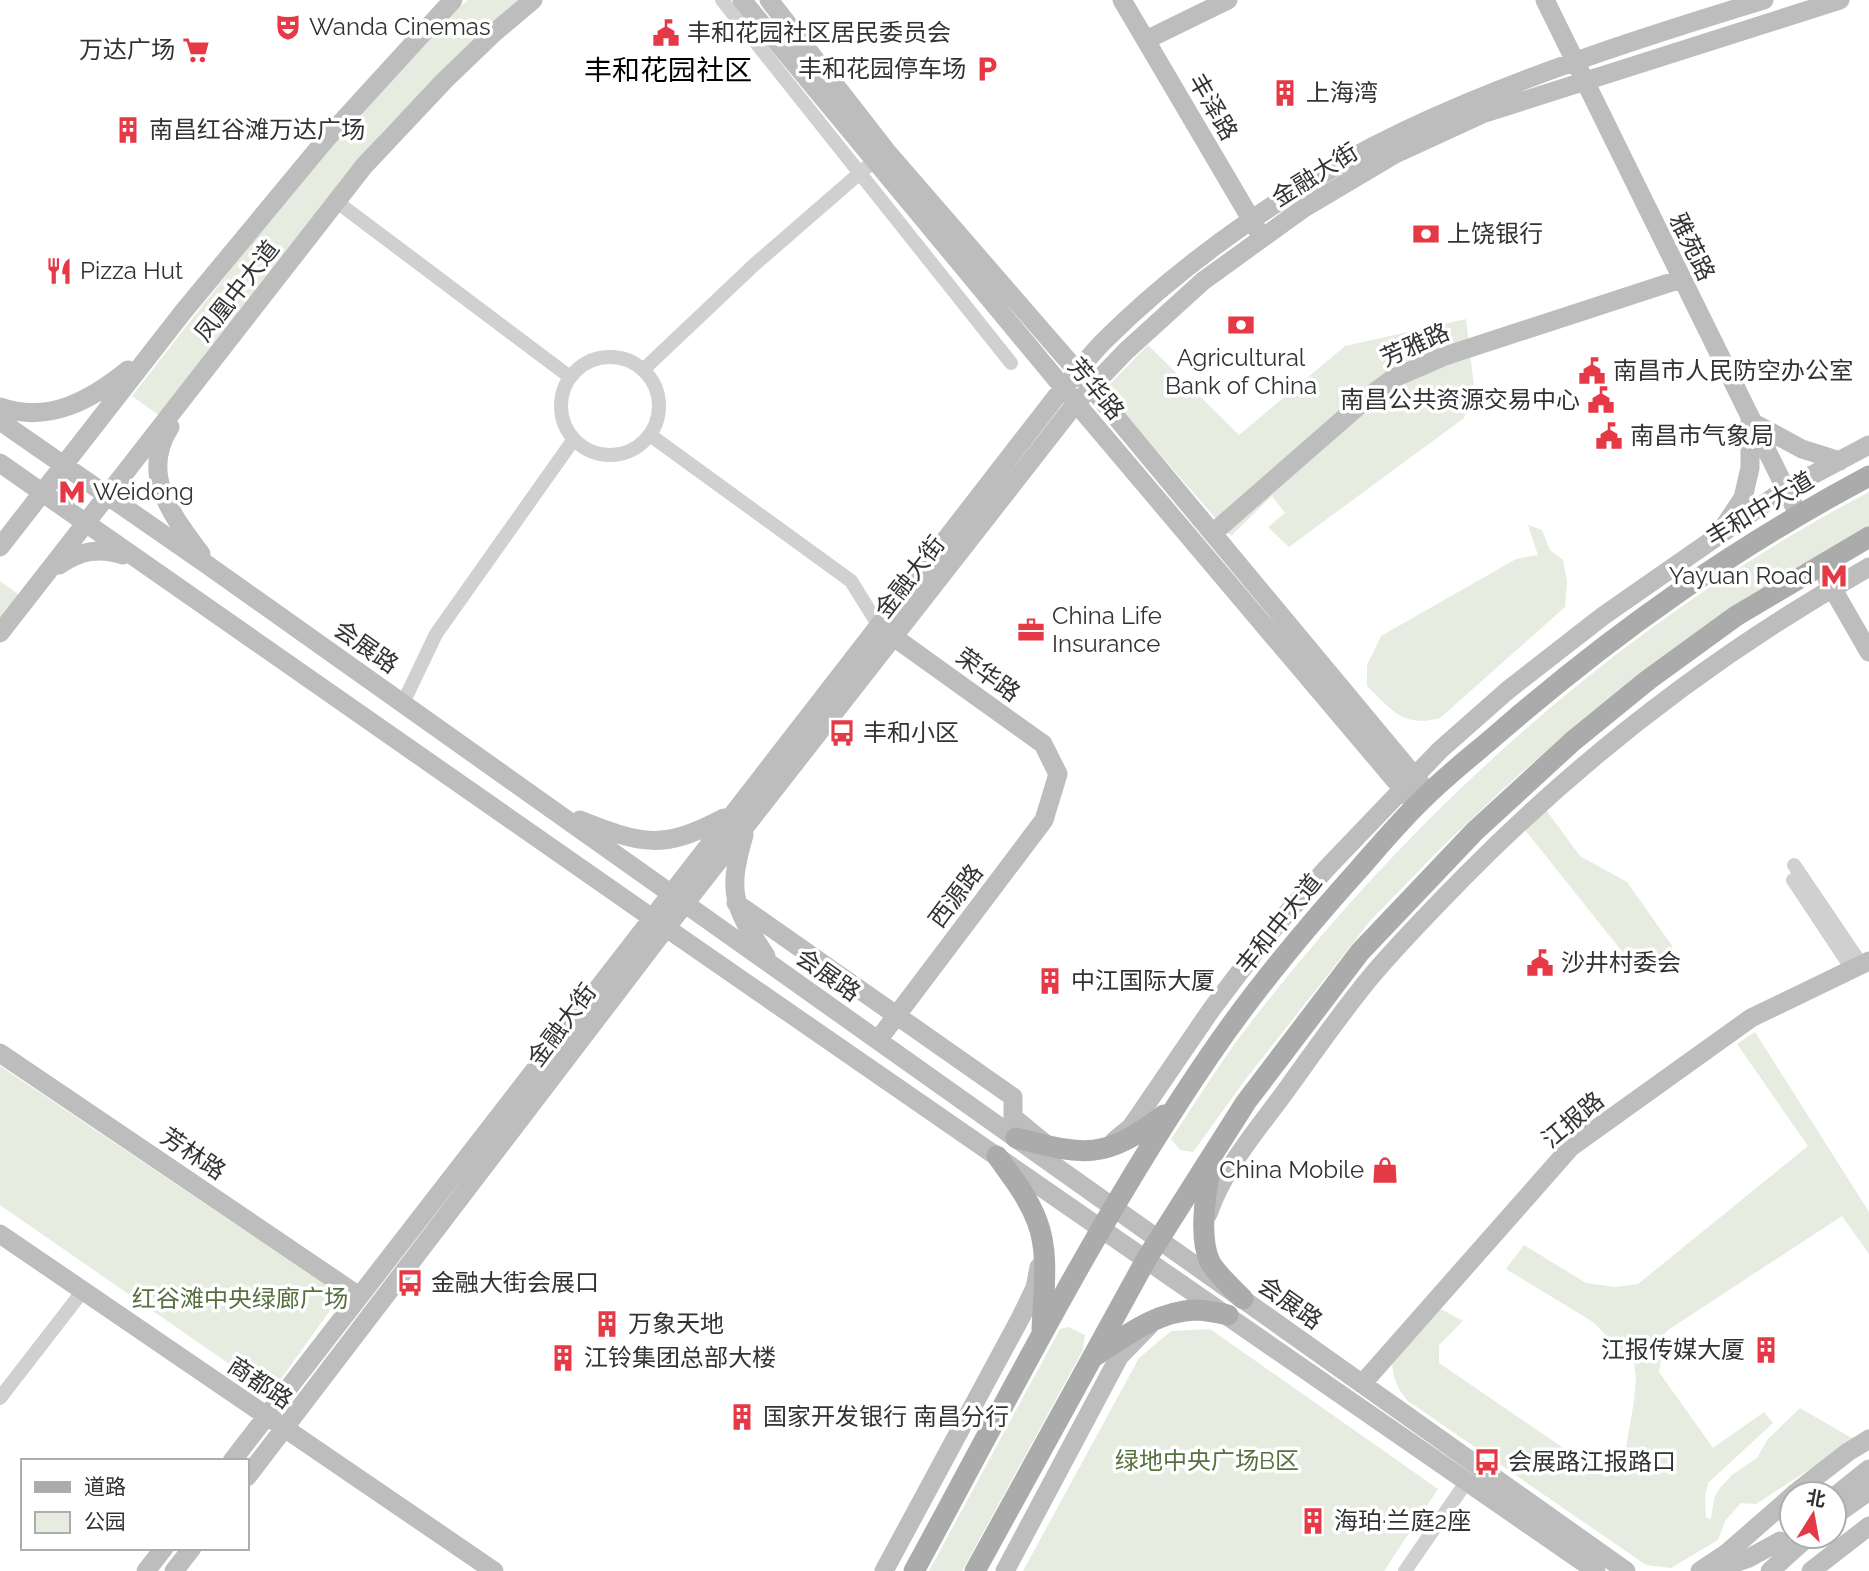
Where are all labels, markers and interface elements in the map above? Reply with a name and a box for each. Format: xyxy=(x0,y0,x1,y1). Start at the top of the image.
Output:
theatre icon: Wanda Cinemas xyxy=(273,12,303,42)
place label: Wanda Cinemas xyxy=(309,12,491,41)
public building icon: 丰和花园社区居民委员会 xyxy=(651,18,681,48)
place label: 丰和花园社区居民委员会 xyxy=(687,18,951,47)
place label: 万达广场 xyxy=(79,35,175,64)
supermarket icon: 万达广场 xyxy=(181,35,211,65)
district label: 丰和花园社区 xyxy=(584,54,752,87)
place label: 丰和花园停车场 xyxy=(798,54,966,83)
parking icon: 丰和花园停车场 xyxy=(972,54,1002,84)
street label: 丰泽路 xyxy=(1183,68,1244,145)
building icon: 上海湾 xyxy=(1270,78,1300,108)
place label: 上海湾 xyxy=(1306,78,1378,107)
building icon: 南昌红谷滩万达广场 xyxy=(113,115,143,145)
place label: 南昌红谷滩万达广场 xyxy=(149,115,365,144)
street label: 金融大街 xyxy=(1266,137,1363,212)
street label: 雅苑路 xyxy=(1664,208,1721,285)
bank icon: 上饶银行 xyxy=(1411,219,1441,249)
place label: 上饶银行 xyxy=(1447,219,1543,248)
street label: 凤凰中大道 xyxy=(188,234,285,347)
restaurant icon: Pizza Hut xyxy=(44,256,74,286)
place label: Pizza Hut xyxy=(80,256,183,285)
bank icon: Agricultural Bank of China xyxy=(1226,310,1256,340)
street label: 芳雅路 xyxy=(1376,317,1454,372)
place label: Agricultural Bank of China xyxy=(1165,343,1317,400)
street label: 芳华路 xyxy=(1062,352,1131,426)
public building icon: 南昌市人民防空办公室 xyxy=(1577,356,1607,386)
place label: 南昌市人民防空办公室 xyxy=(1613,356,1853,385)
place label: 南昌公共资源交易中心 xyxy=(1340,385,1580,414)
public building icon: 南昌公共资源交易中心 xyxy=(1586,385,1616,415)
public building icon: 南昌市气象局 xyxy=(1594,421,1624,451)
place label: 南昌市气象局 xyxy=(1630,421,1774,450)
street label: 丰和中大道 xyxy=(1701,465,1819,552)
metro station icon: Weidong xyxy=(57,477,87,507)
place label: Weidong xyxy=(93,477,194,506)
street label: 金融大街 xyxy=(869,530,951,623)
place label: Yayuan Road xyxy=(1669,561,1813,590)
metro station icon: Yayuan Road xyxy=(1819,561,1849,591)
place label: China Life Insurance xyxy=(1052,601,1162,658)
street label: 会展路 xyxy=(328,614,404,679)
office icon: China Life Insurance xyxy=(1016,615,1046,645)
street label: 荣华路 xyxy=(951,642,1026,707)
bus stop icon: 丰和小区 xyxy=(827,718,857,748)
place label: 丰和小区 xyxy=(863,718,959,747)
street label: 西源路 xyxy=(922,858,989,933)
street label: 丰和中大道 xyxy=(1230,868,1328,979)
street label: 会展路 xyxy=(790,942,866,1007)
public building icon: 沙井村委会 xyxy=(1525,948,1555,978)
place label: 沙井村委会 xyxy=(1561,948,1681,977)
building icon: 中江国际大厦 xyxy=(1035,966,1065,996)
place label: 中江国际大厦 xyxy=(1071,966,1215,995)
street label: 金融大街 xyxy=(521,978,602,1072)
street label: 江报路 xyxy=(1536,1085,1610,1154)
street label: 芳林路 xyxy=(155,1121,231,1186)
place label: China Mobile xyxy=(1219,1155,1364,1184)
shop icon: China Mobile xyxy=(1370,1155,1400,1185)
bus stop icon: 金融大街会展口 xyxy=(395,1268,425,1298)
place label: 金融大街会展口 xyxy=(431,1268,599,1297)
street label: 会展路 xyxy=(1252,1270,1328,1335)
park label: 红谷滩中央绿廊广场 xyxy=(132,1284,348,1313)
building icon: 万象天地 xyxy=(592,1309,622,1339)
place label: 万象天地 xyxy=(628,1309,724,1338)
place label: 江报传媒大厦 xyxy=(1601,1335,1745,1364)
building icon: 江报传媒大厦 xyxy=(1751,1335,1781,1365)
building icon: 江铃集团总部大楼 xyxy=(548,1343,578,1373)
place label: 江铃集团总部大楼 xyxy=(584,1343,776,1372)
street label: 商都路 xyxy=(222,1350,298,1415)
building icon: 国家开发银行 南昌分行 xyxy=(727,1402,757,1432)
place label: 国家开发银行 南昌分行 xyxy=(763,1402,1009,1431)
park label: 绿地中央广场B区 xyxy=(1115,1446,1299,1475)
bus stop icon: 会展路江报路口 xyxy=(1472,1447,1502,1477)
place label: 会展路江报路口 xyxy=(1508,1447,1676,1476)
legend xyxy=(21,1459,248,1550)
text: 道路 xyxy=(84,1474,126,1499)
north arrow xyxy=(1778,1480,1848,1550)
text: 北 xyxy=(1805,1486,1828,1511)
building icon: 海珀·兰庭2座 xyxy=(1298,1506,1328,1536)
place label: 海珀·兰庭2座 xyxy=(1334,1506,1471,1535)
text: 公园 xyxy=(84,1509,126,1534)

